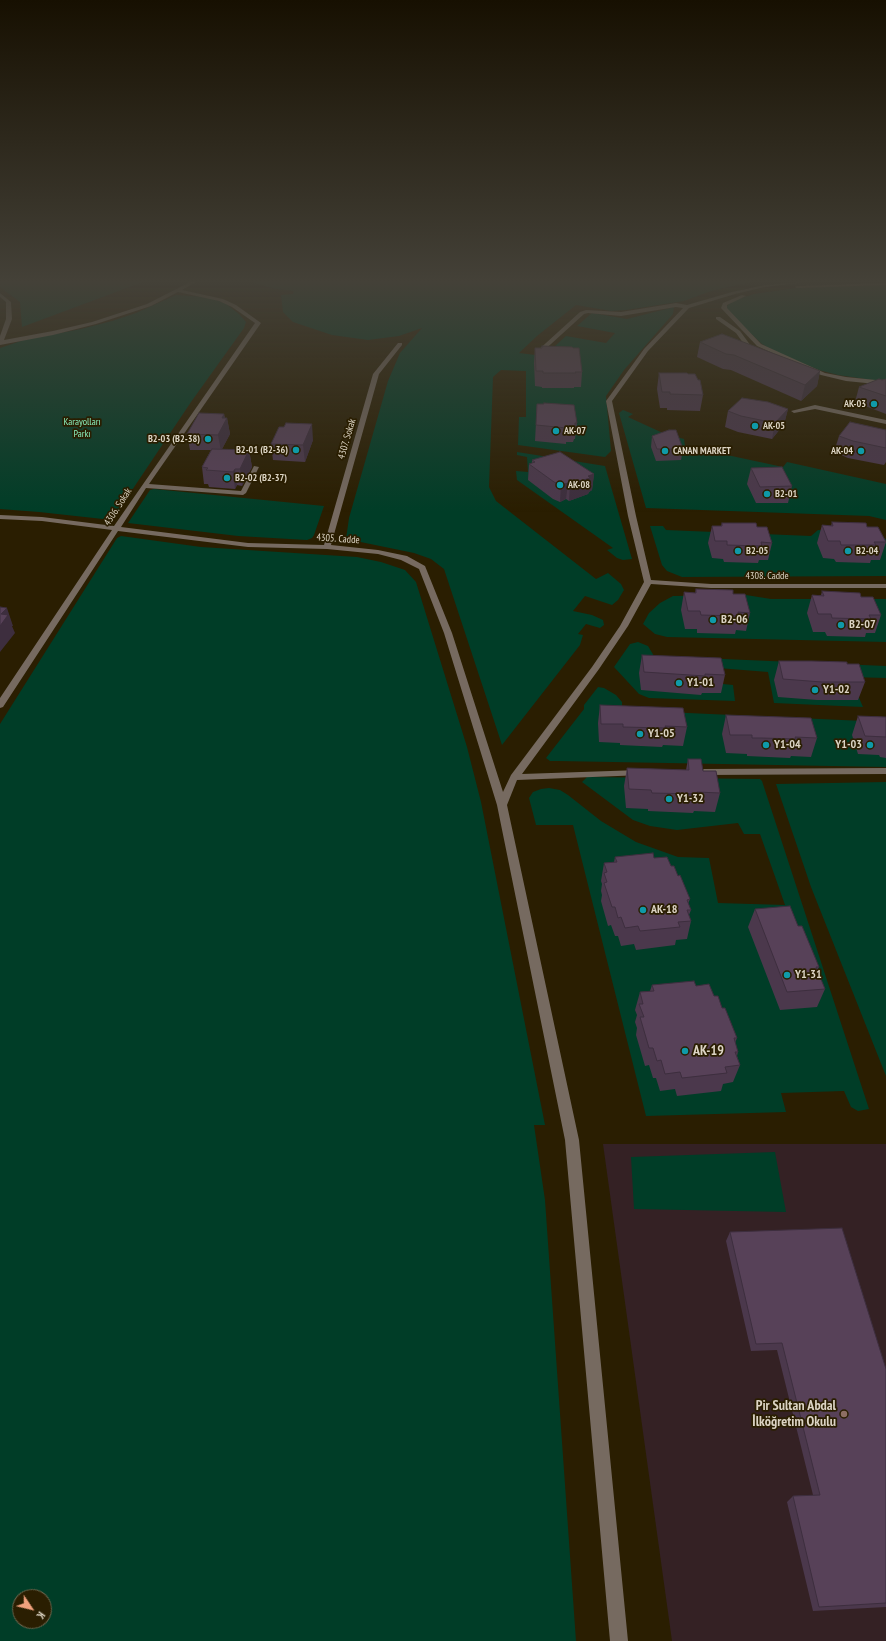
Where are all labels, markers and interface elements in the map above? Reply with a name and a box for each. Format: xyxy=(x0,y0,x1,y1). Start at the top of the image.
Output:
place label: AK-03 xyxy=(844,398,866,410)
marker: AK-03 xyxy=(869,399,879,409)
park label: Karayolları Parkı xyxy=(63,416,101,440)
street label: 4307. Sokak xyxy=(336,417,358,461)
place label: AK-05 xyxy=(763,420,785,432)
marker: AK-05 xyxy=(750,421,760,431)
place label: AK-07 xyxy=(564,425,586,437)
marker: AK-07 xyxy=(551,426,561,436)
place label: B2-03 (B2-38) xyxy=(148,433,200,445)
marker: B2-03 (B2-38) xyxy=(203,434,213,444)
place label: B2-01 (B2-36) xyxy=(236,444,288,456)
marker: B2-01 (B2-36) xyxy=(291,445,301,455)
place label: CANAN MARKET xyxy=(673,445,731,457)
place label: AK-04 xyxy=(831,445,853,457)
marker: CANAN MARKET xyxy=(660,446,670,456)
marker: AK-04 xyxy=(856,446,866,456)
place label: B2-02 (B2-37) xyxy=(235,472,287,484)
marker: B2-02 (B2-37) xyxy=(222,473,232,483)
place label: AK-08 xyxy=(568,479,590,491)
marker: AK-08 xyxy=(555,480,565,490)
street label: 4306. Sokak xyxy=(101,486,135,528)
place label: B2-01 xyxy=(775,488,797,500)
marker: B2-01 xyxy=(762,489,772,499)
street label: 4305. Cadde xyxy=(316,532,360,546)
place label: B2-05 xyxy=(746,545,768,557)
place label: B2-04 xyxy=(856,545,878,557)
marker: B2-05 xyxy=(733,546,743,556)
marker: B2-04 xyxy=(843,546,853,556)
street label: 4308. Cadde xyxy=(745,570,789,582)
place label: B2-06 xyxy=(721,613,748,627)
marker: B2-06 xyxy=(708,615,718,625)
place label: B2-07 xyxy=(849,618,876,632)
marker: B2-07 xyxy=(836,620,846,630)
place label: Y1-01 xyxy=(687,676,714,690)
marker: Y1-01 xyxy=(674,678,684,688)
place label: Y1-02 xyxy=(823,683,850,697)
marker: Y1-02 xyxy=(810,685,820,695)
place label: Y1-05 xyxy=(648,727,675,741)
marker: Y1-05 xyxy=(635,729,645,739)
place label: Y1-04 xyxy=(774,738,801,752)
place label: Y1-03 xyxy=(835,738,862,752)
marker: Y1-04 xyxy=(761,740,771,750)
marker: Y1-03 xyxy=(865,740,875,750)
place label: Y1-32 xyxy=(677,792,704,806)
marker: Y1-32 xyxy=(664,794,674,804)
place label: AK-18 xyxy=(651,903,677,917)
marker: AK-18 xyxy=(638,905,648,915)
place label: Y1-31 xyxy=(795,968,822,982)
marker: Y1-31 xyxy=(782,970,792,980)
place label: AK-19 xyxy=(693,1043,724,1059)
marker: AK-19 xyxy=(680,1046,690,1056)
place label: Pir Sultan Abdal İlköğretim Okulu xyxy=(752,1398,836,1430)
marker: Pir Sultan Abdal İlköğretim Okulu xyxy=(839,1409,849,1419)
north arrow xyxy=(12,1589,52,1629)
text: K xyxy=(34,1609,48,1622)

